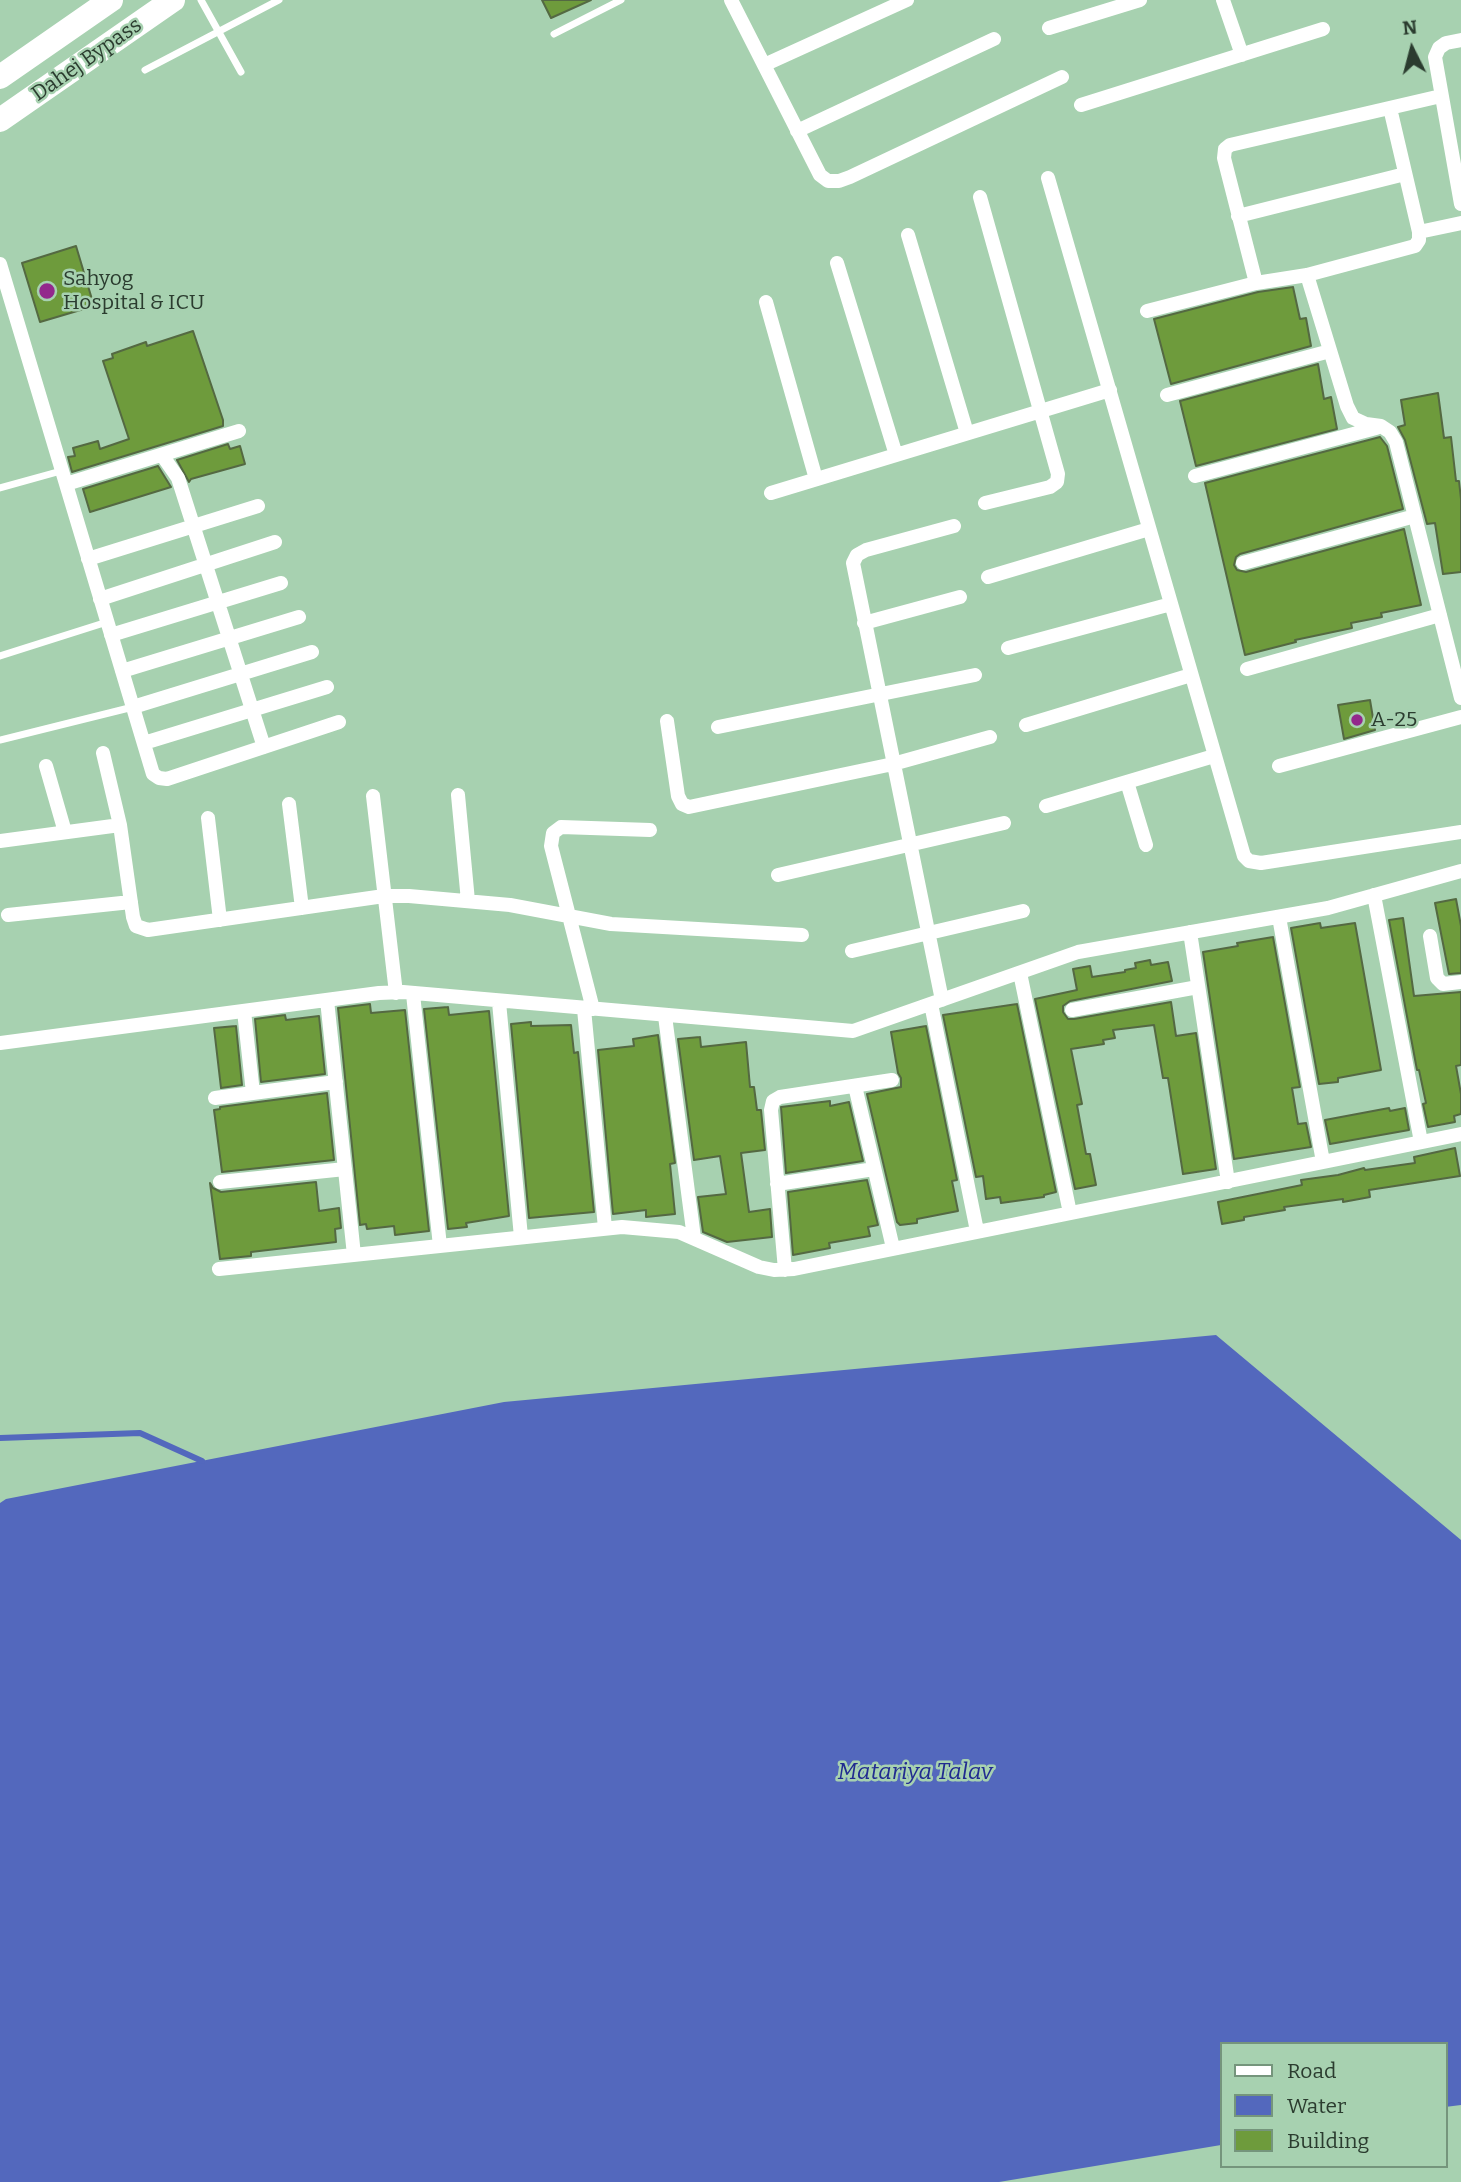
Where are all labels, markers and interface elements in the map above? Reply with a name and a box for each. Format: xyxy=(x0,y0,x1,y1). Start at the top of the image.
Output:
street label: Dahej Bypass xyxy=(27,13,147,107)
north arrow xyxy=(1377,14,1447,84)
text: N xyxy=(1401,15,1418,40)
place label: Sahyog Hospital & ICU xyxy=(63,266,205,316)
marker: Sahyog Hospital & ICU xyxy=(37,281,57,301)
place label: A-25 xyxy=(1371,707,1417,733)
marker: A-25 xyxy=(1349,712,1365,728)
water label: Matariya Talav xyxy=(837,1759,993,1787)
legend xyxy=(1220,2042,1447,2168)
text: Road xyxy=(1287,2058,1336,2084)
text: Water xyxy=(1287,2093,1346,2119)
text: Building xyxy=(1287,2128,1369,2154)

